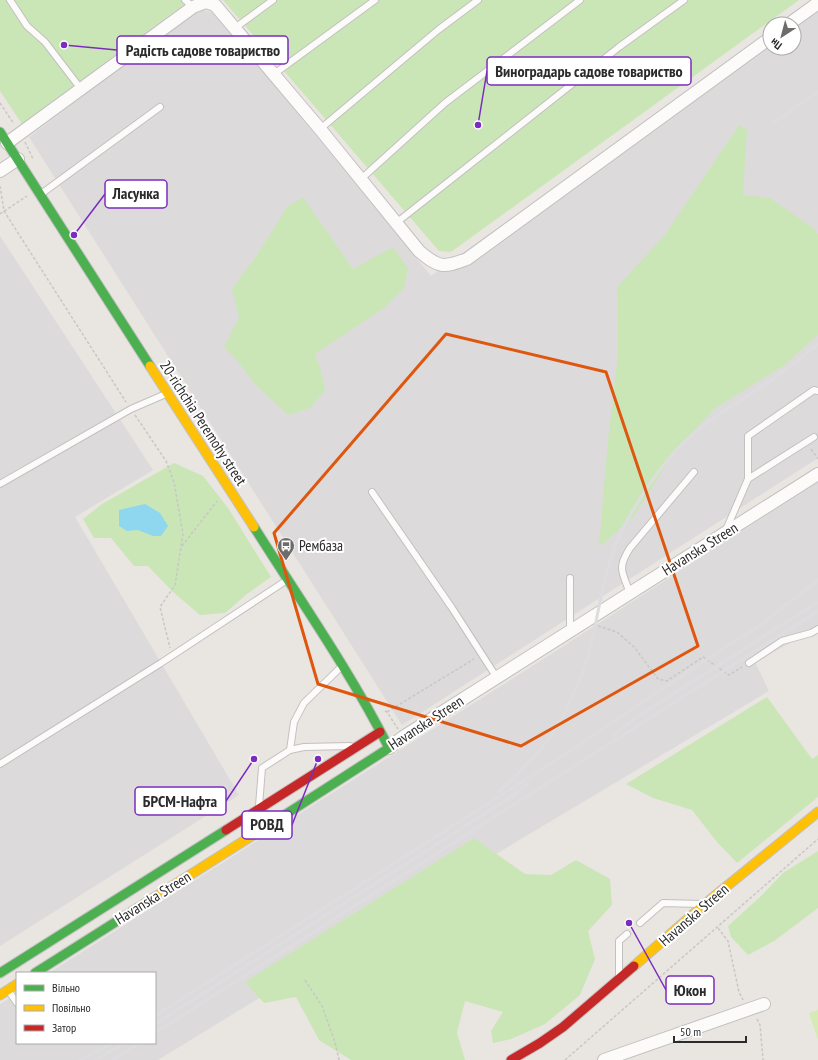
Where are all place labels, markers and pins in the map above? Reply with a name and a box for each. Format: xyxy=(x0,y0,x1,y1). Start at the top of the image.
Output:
callout: Радість садове товариство xyxy=(117,36,288,64)
callout: Виноградарь садове товариство xyxy=(487,57,691,85)
callout: Ласунка xyxy=(105,180,167,208)
bus stop icon: Рембаза xyxy=(276,536,296,561)
place label: Рембаза xyxy=(299,536,343,555)
callout: БРСМ-Нафта xyxy=(135,787,226,815)
callout: РОВД xyxy=(242,811,292,839)
callout: Юкон xyxy=(666,976,714,1004)

